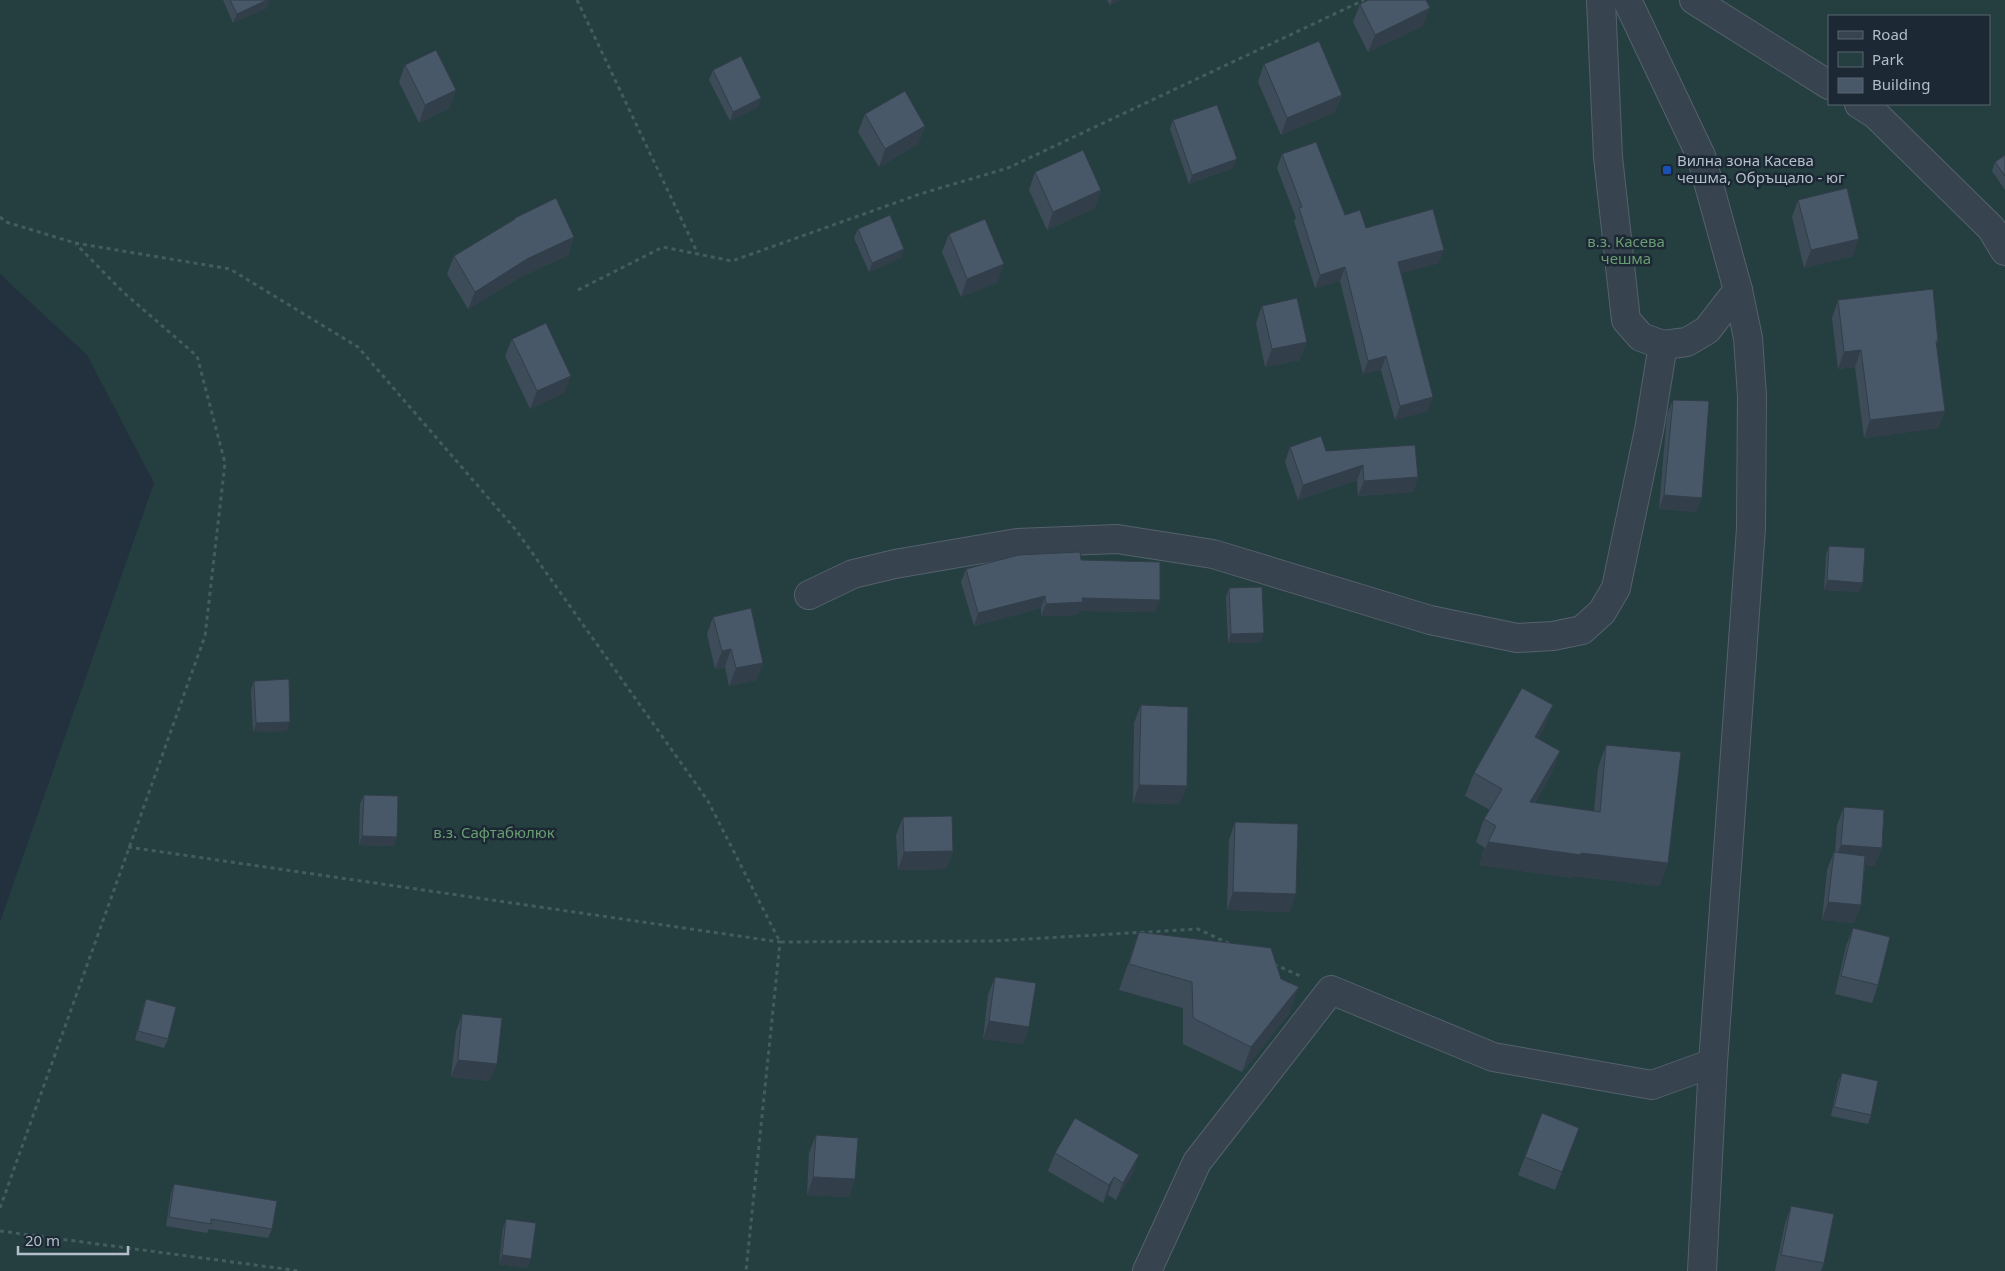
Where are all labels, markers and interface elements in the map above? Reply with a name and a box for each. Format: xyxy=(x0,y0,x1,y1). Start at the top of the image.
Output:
legend xyxy=(1828,15,1990,105)
text: Road xyxy=(1872,24,1908,44)
text: Park xyxy=(1872,49,1904,69)
text: Building xyxy=(1872,74,1930,94)
place label: Вилна зона Касева чешма, Обръщало - юг xyxy=(1677,150,1845,187)
marker: Вилна зона Касева чешма, Обръщало - юг xyxy=(1661,164,1673,176)
park label: в.з. Касева чешма xyxy=(1587,231,1665,268)
park label: в.з. Сафтабюлюк xyxy=(433,822,555,842)
scale bar xyxy=(18,1224,128,1256)
text: 20 m xyxy=(25,1230,60,1250)

